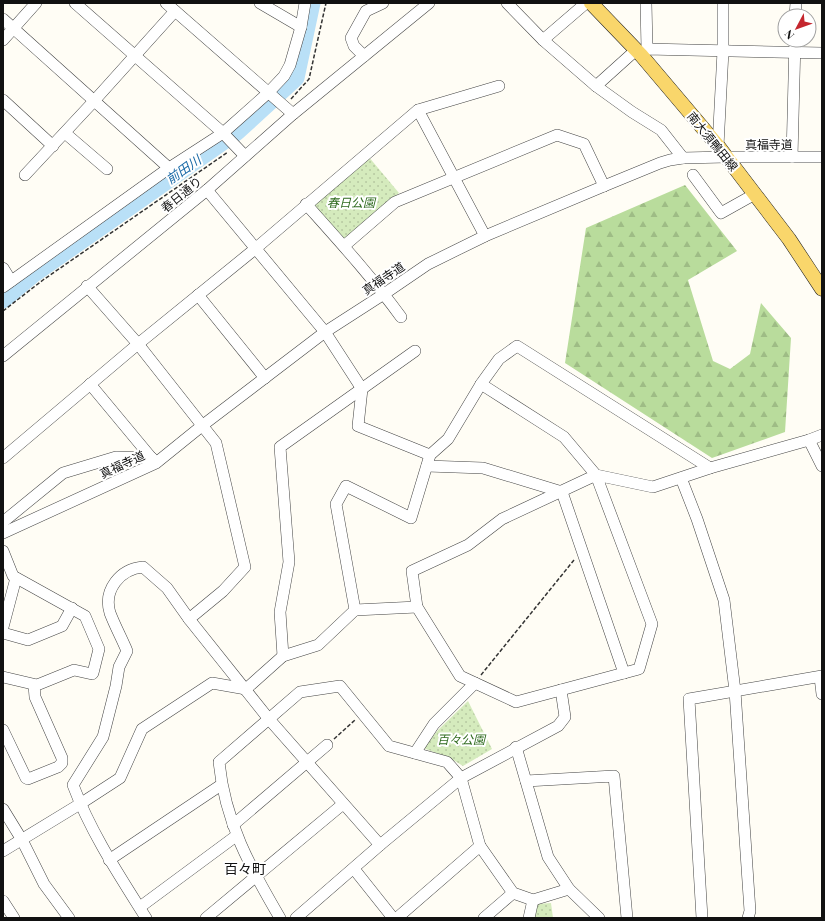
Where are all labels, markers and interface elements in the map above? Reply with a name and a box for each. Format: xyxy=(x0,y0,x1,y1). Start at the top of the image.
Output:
north arrow xyxy=(777,8,817,48)
text: N xyxy=(781,27,797,43)
street label: 南大須鴨田線 xyxy=(684,108,742,174)
street label: 真福寺道 xyxy=(745,136,793,152)
water label: 前田川 xyxy=(162,150,205,187)
street label: 春日通り xyxy=(157,173,205,215)
park label: 春日公園 xyxy=(327,194,377,210)
street label: 真福寺道 xyxy=(359,258,407,298)
street label: 真福寺道 xyxy=(97,447,147,481)
park label: 百々公園 xyxy=(437,731,487,747)
district label: 百々町 xyxy=(224,859,266,878)

